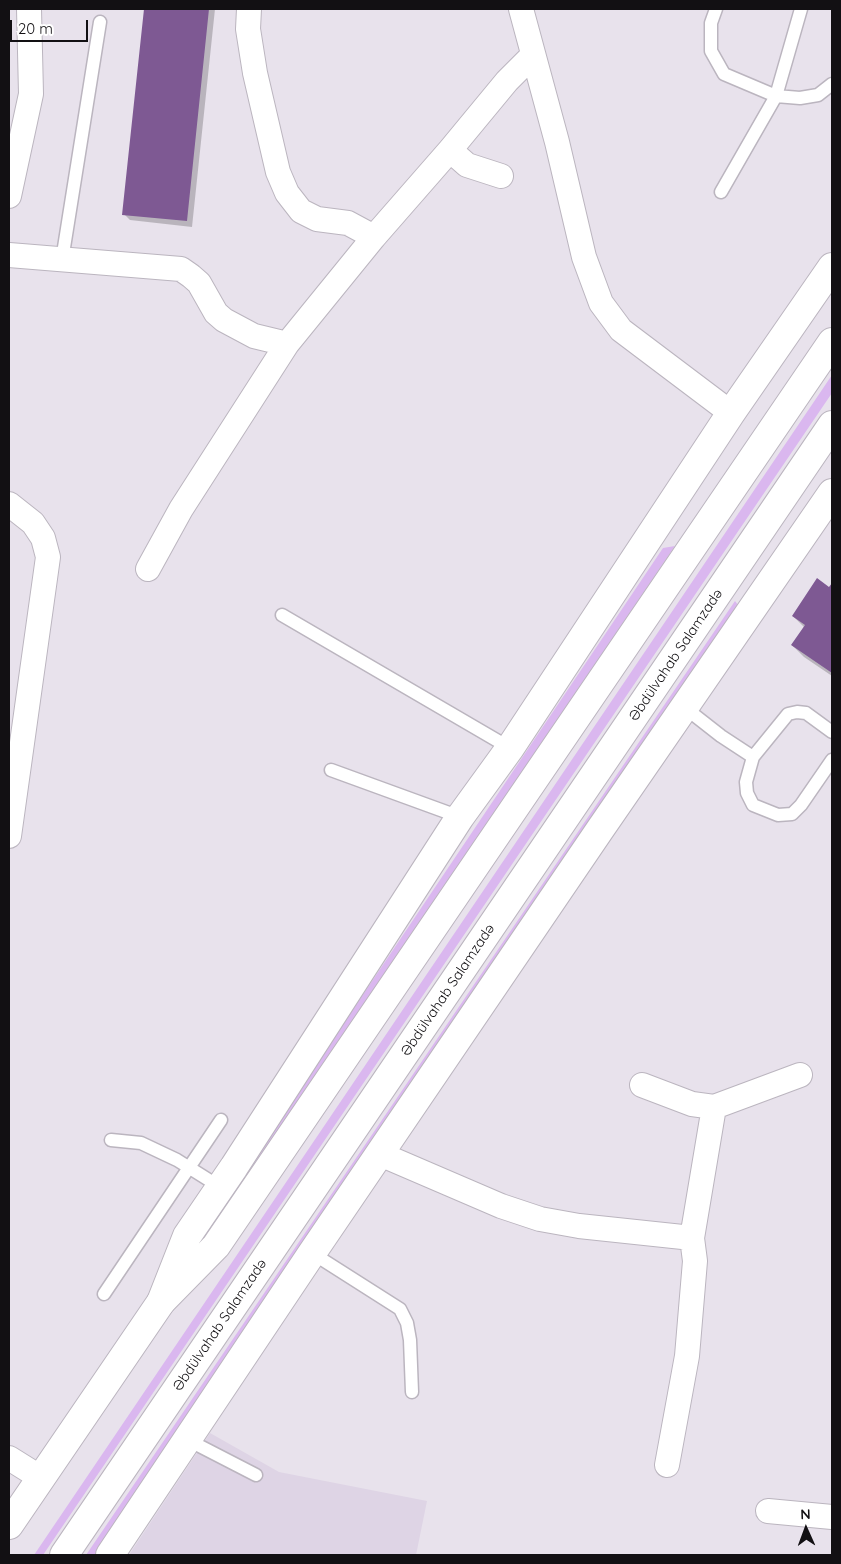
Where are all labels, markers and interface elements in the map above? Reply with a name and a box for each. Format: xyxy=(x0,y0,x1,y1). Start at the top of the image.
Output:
scale bar xyxy=(12,10,90,42)
text: 20 m xyxy=(18,19,53,38)
street label: Əbdülvahab Salamzadə xyxy=(626,586,726,724)
street label: Əbdülvahab Salamzadə xyxy=(398,921,498,1059)
street label: Əbdülvahab Salamzadə xyxy=(170,1256,270,1394)
north arrow xyxy=(781,1504,831,1554)
text: N xyxy=(800,1505,811,1523)

